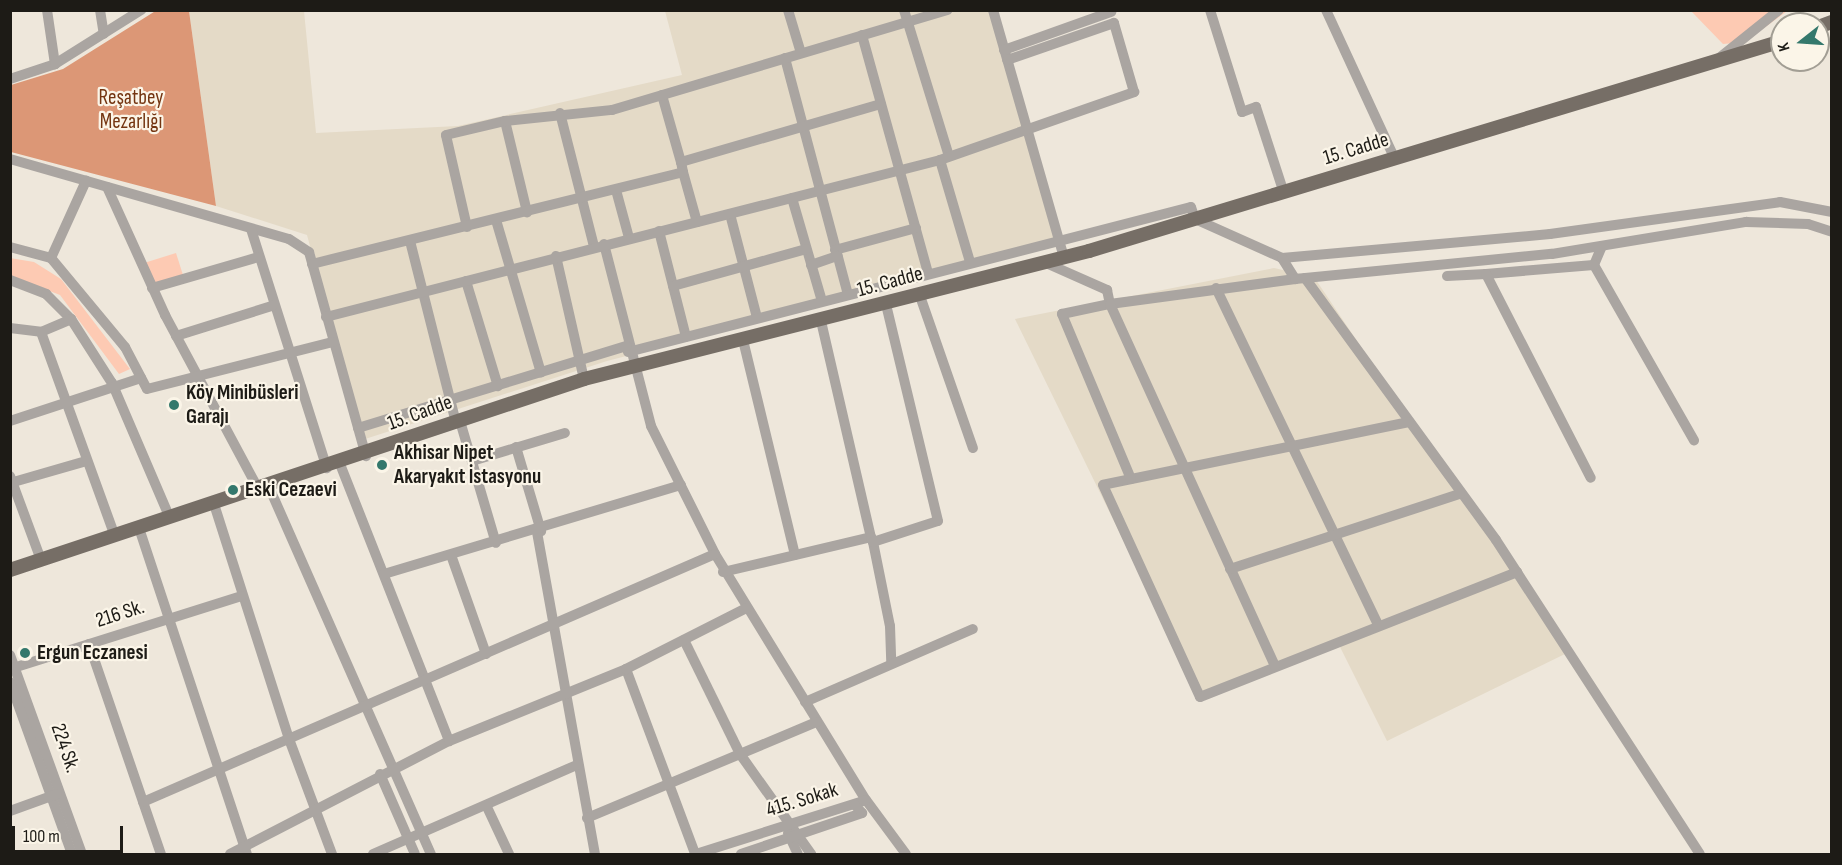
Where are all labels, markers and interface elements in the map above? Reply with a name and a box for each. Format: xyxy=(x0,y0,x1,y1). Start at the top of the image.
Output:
north arrow xyxy=(1770,12,1830,72)
text: K xyxy=(1774,40,1794,53)
park label: Reşatbey Mezarlığı xyxy=(99,85,163,135)
street label: 15. Cadde xyxy=(1320,127,1392,171)
street label: 15. Cadde xyxy=(854,261,926,303)
place label: Köy Minibüsleri Garajı xyxy=(186,380,298,430)
street label: 15. Cadde xyxy=(384,390,456,436)
marker: Köy Minibüsleri Garajı xyxy=(167,398,181,412)
place label: Akhisar Nipet Akaryakıt İstasyonu xyxy=(394,440,541,490)
marker: Akhisar Nipet Akaryakıt İstasyonu xyxy=(375,458,389,472)
place label: Eski Cezaevi xyxy=(245,477,337,503)
marker: Eski Cezaevi xyxy=(226,483,240,497)
street label: 216 Sk. xyxy=(93,594,147,634)
place label: Ergun Eczanesi xyxy=(37,640,148,666)
marker: Ergun Eczanesi xyxy=(18,646,32,660)
street label: 224 Sk. xyxy=(45,720,85,776)
street label: 415. Sokak xyxy=(763,777,841,823)
scale bar xyxy=(15,814,126,852)
text: 100 m xyxy=(23,826,60,847)

